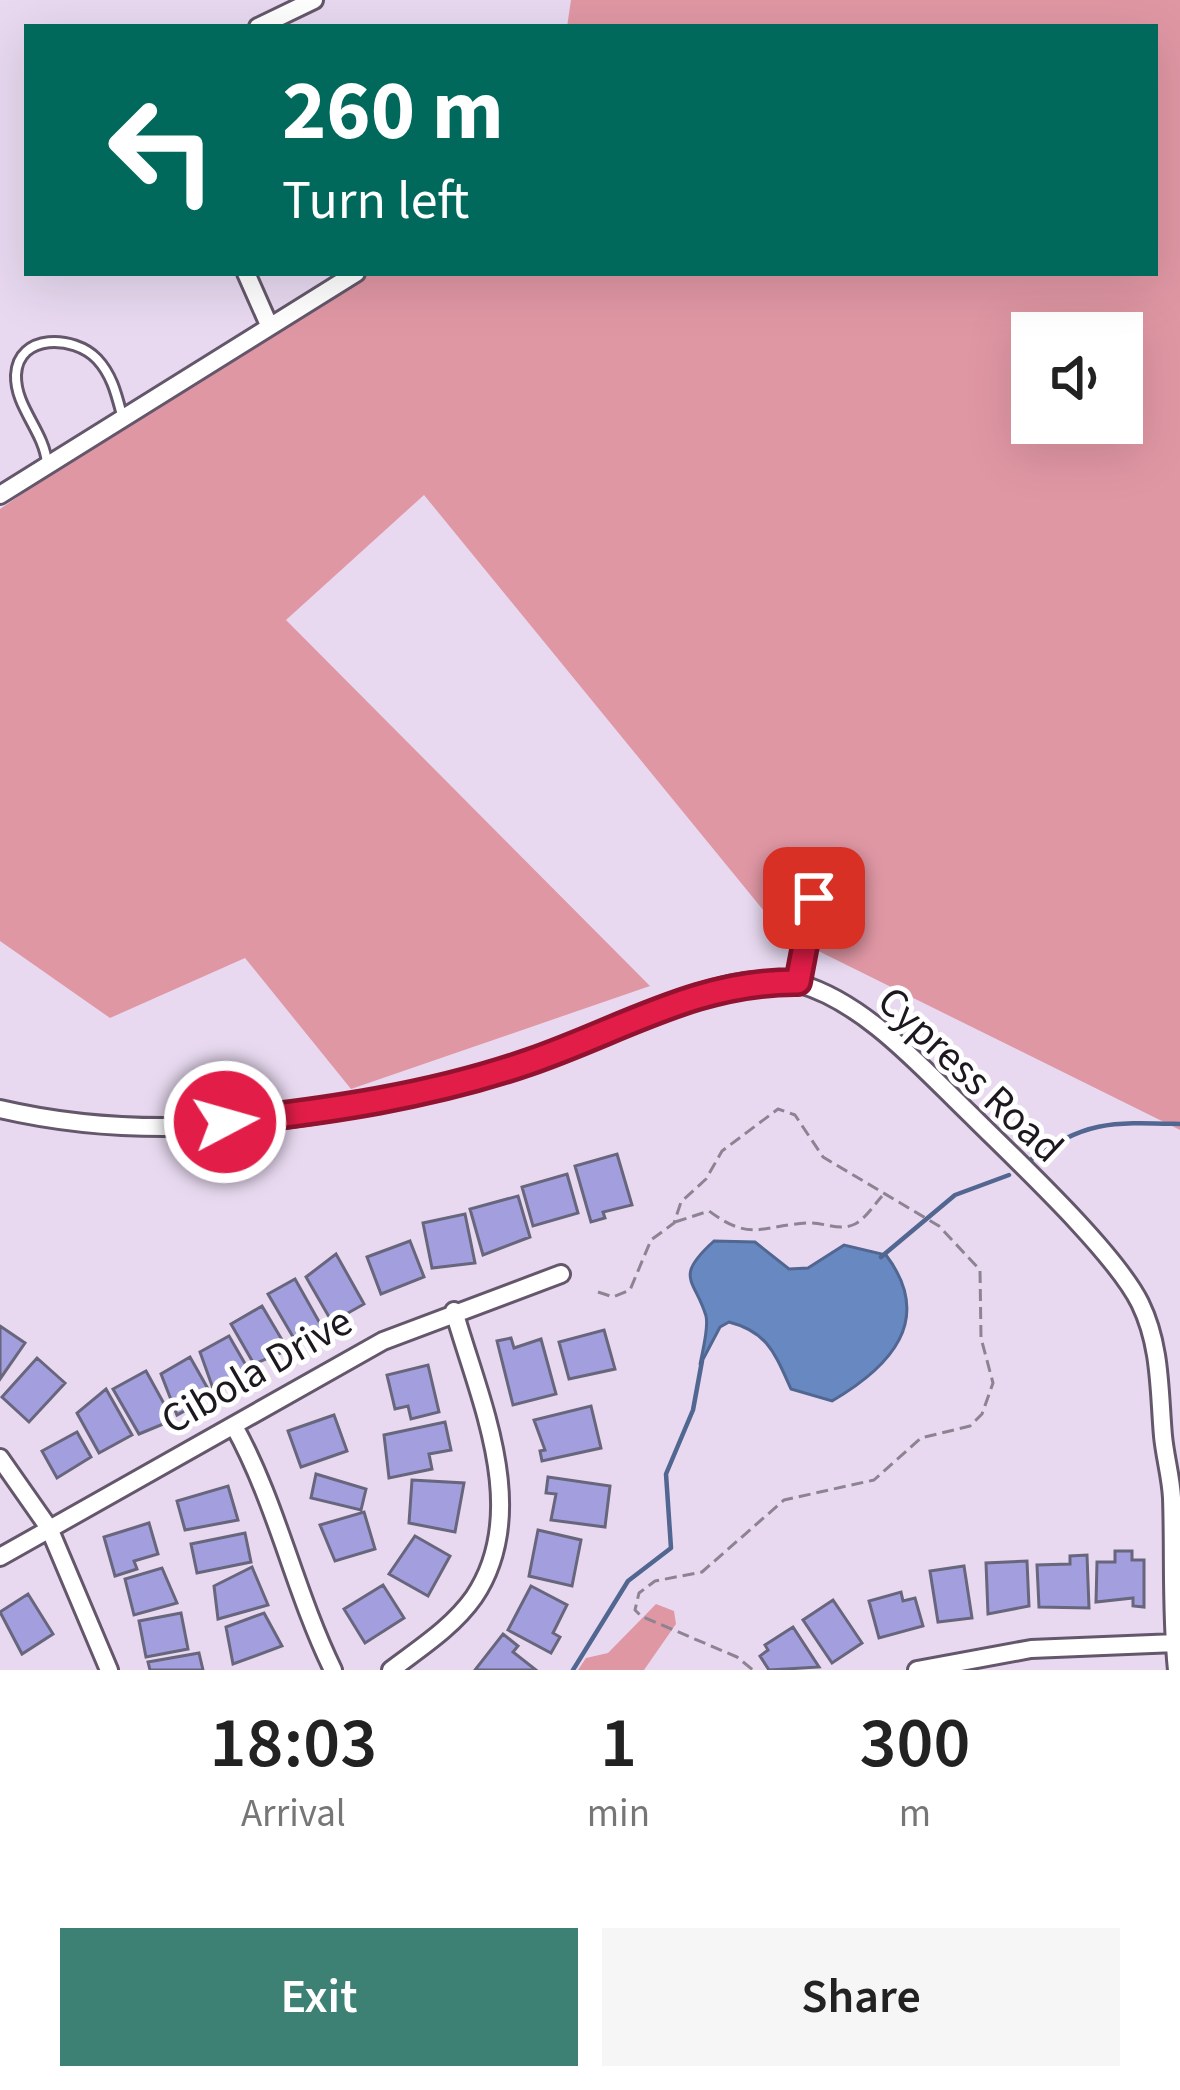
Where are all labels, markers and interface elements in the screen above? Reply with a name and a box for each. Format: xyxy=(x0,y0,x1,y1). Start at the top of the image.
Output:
text: 260 m xyxy=(282,52,504,172)
icon: left xyxy=(84,72,240,228)
text: Turn left xyxy=(282,163,469,240)
map controls xyxy=(1011,312,1143,444)
button: sound xyxy=(1011,312,1143,444)
pin xyxy=(763,847,865,949)
icon: arrive xyxy=(781,865,847,931)
street label: Cypress Road xyxy=(864,973,1076,1177)
position arrow xyxy=(162,1059,288,1185)
street label: Cibola Drive xyxy=(150,1292,364,1450)
text: 18:03 xyxy=(210,1692,377,1795)
text: 1 xyxy=(600,1692,637,1795)
text: 300 xyxy=(860,1692,970,1795)
text: Arrival xyxy=(241,1786,346,1842)
text: min xyxy=(587,1786,650,1842)
text: m xyxy=(899,1786,931,1842)
button: Exit xyxy=(60,1928,578,2066)
button: Share xyxy=(602,1928,1120,2066)

